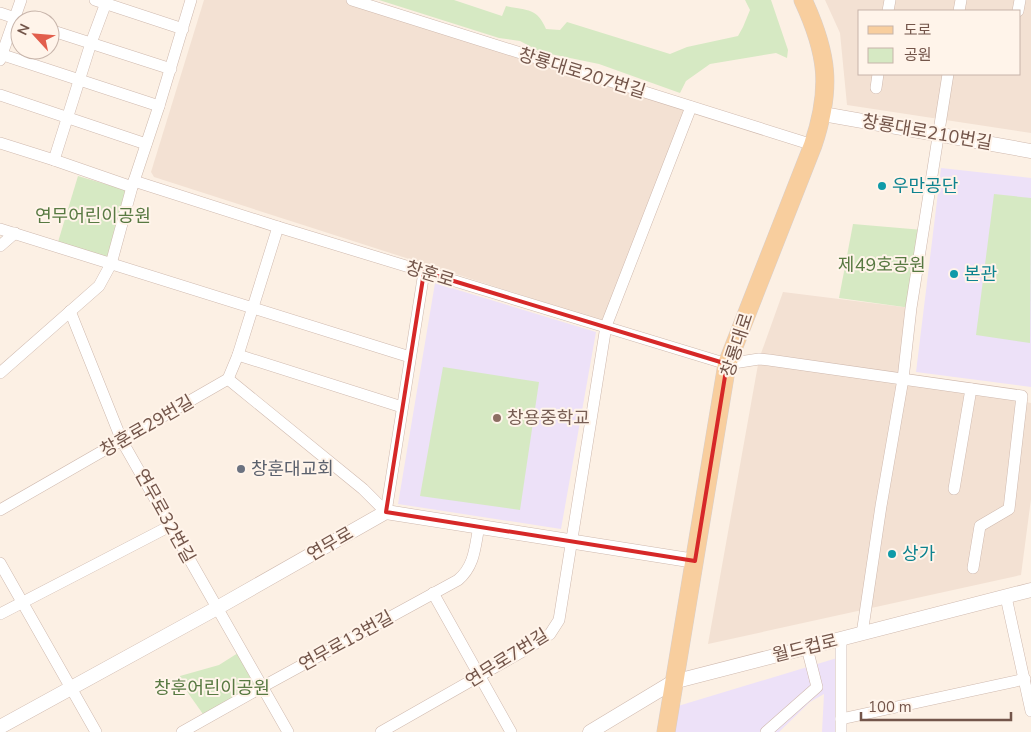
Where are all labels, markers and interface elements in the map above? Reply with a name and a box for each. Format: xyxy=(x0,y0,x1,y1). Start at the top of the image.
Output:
north arrow xyxy=(10,10,60,60)
legend xyxy=(858,10,1021,75)
text: 도로 xyxy=(904,20,932,40)
text: N xyxy=(13,21,35,38)
street label: 창룡대로207번길 xyxy=(515,42,649,104)
text: 공원 xyxy=(904,45,932,65)
street label: 창룡대로210번길 xyxy=(860,109,994,155)
place label: 우만공단 xyxy=(892,174,958,198)
marker: 우만공단 xyxy=(876,180,888,192)
park label: 연무어린이공원 xyxy=(35,204,151,228)
park label: 제49호공원 xyxy=(838,253,926,277)
street label: 창훈로 xyxy=(403,255,457,293)
place label: 본관 xyxy=(964,262,998,286)
marker: 본관 xyxy=(948,268,960,280)
street label: 창룡대로 xyxy=(715,310,759,380)
street label: 창훈로29번길 xyxy=(96,390,198,462)
place label: 창용중학교 xyxy=(507,406,590,430)
marker: 창용중학교 xyxy=(491,412,503,424)
place label: 창훈대교회 xyxy=(251,457,334,481)
marker: 창훈대교회 xyxy=(235,463,247,475)
street label: 연무로32번길 xyxy=(129,465,201,567)
street label: 연무로 xyxy=(302,521,358,567)
place label: 상가 xyxy=(902,542,936,566)
marker: 상가 xyxy=(886,548,898,560)
street label: 연무로13번길 xyxy=(295,605,397,677)
street label: 연무로7번길 xyxy=(461,623,553,693)
street label: 월드컵로 xyxy=(770,628,840,668)
park label: 창훈어린이공원 xyxy=(154,676,270,700)
scale bar xyxy=(861,690,1011,722)
text: 100 m xyxy=(868,697,912,717)

